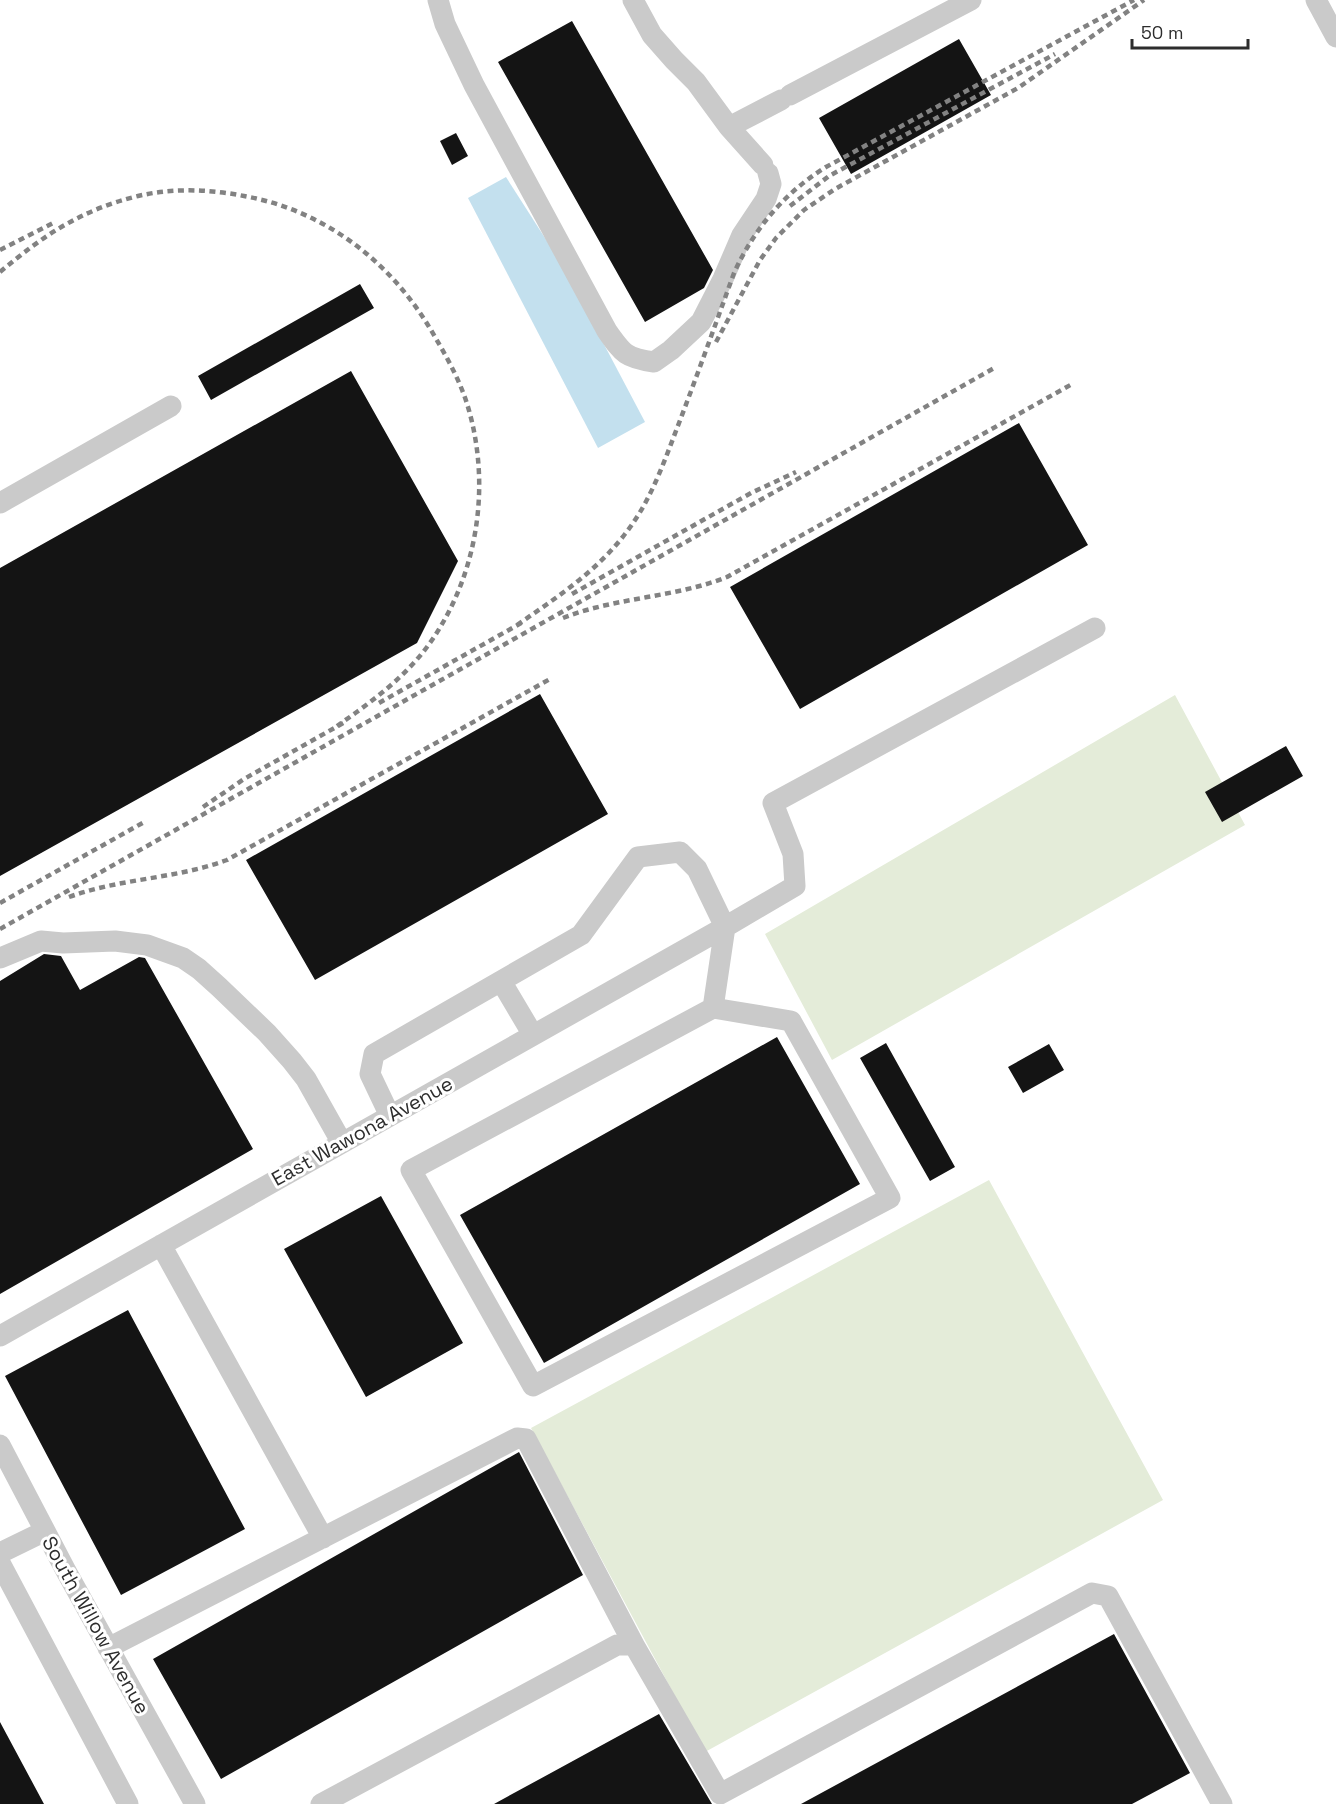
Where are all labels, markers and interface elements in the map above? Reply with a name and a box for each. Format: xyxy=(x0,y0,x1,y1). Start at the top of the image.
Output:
scale bar xyxy=(1132,12,1248,50)
text: 50 m xyxy=(1141,21,1183,44)
street label: East Wawona Avenue xyxy=(267,1070,457,1192)
street label: South Willow Avenue xyxy=(36,1532,156,1718)

